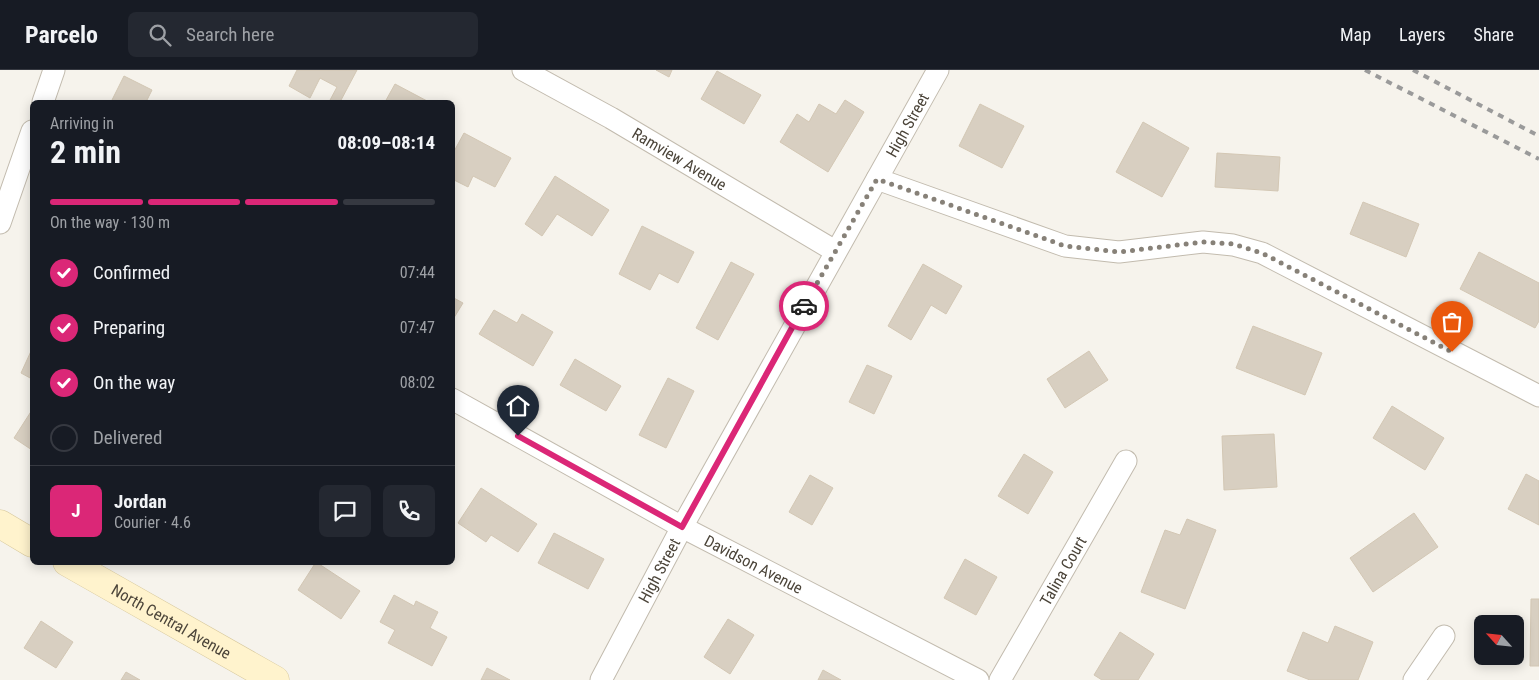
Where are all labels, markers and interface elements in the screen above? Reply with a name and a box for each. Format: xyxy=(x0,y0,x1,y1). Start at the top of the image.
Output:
search box xyxy=(128,12,478,57)
text: Parcelo xyxy=(25,21,98,49)
icon: search xyxy=(146,21,174,49)
text: Search here xyxy=(186,23,274,46)
text: Map xyxy=(1340,24,1371,45)
text: Layers xyxy=(1399,24,1446,45)
text: Share xyxy=(1474,24,1514,45)
street label: High Street xyxy=(882,90,933,161)
text: Arriving in xyxy=(50,114,114,133)
street label: Ramview Avenue xyxy=(629,124,730,194)
text: 08:09–08:14 xyxy=(337,131,435,154)
text: 2 min xyxy=(50,133,121,171)
text: On the way · 130 m xyxy=(50,213,170,232)
icon: check xyxy=(50,259,78,287)
text: Confirmed xyxy=(93,261,170,284)
text: 07:44 xyxy=(400,263,435,282)
courier xyxy=(779,281,829,331)
icon: car xyxy=(790,292,818,320)
pin xyxy=(1431,301,1473,352)
icon: bag xyxy=(1438,308,1466,336)
icon: check xyxy=(50,314,78,342)
text: Preparing xyxy=(93,316,165,339)
text: 07:47 xyxy=(400,318,435,337)
icon: check xyxy=(50,369,78,397)
text: On the way xyxy=(93,371,175,394)
text: 08:02 xyxy=(400,373,435,392)
pin xyxy=(497,385,539,436)
icon: home xyxy=(504,392,532,420)
text: Delivered xyxy=(93,426,162,449)
button: chat xyxy=(319,485,371,537)
button: phone xyxy=(383,485,435,537)
text: Jordan xyxy=(114,490,167,513)
text: J xyxy=(71,499,81,522)
text: Courier · 4.6 xyxy=(114,513,191,532)
street label: Davidson Avenue xyxy=(701,531,806,598)
street label: Talina Court xyxy=(1036,533,1091,609)
street label: High Street xyxy=(635,535,684,606)
street label: North Central Avenue xyxy=(108,580,234,663)
north arrow xyxy=(1474,615,1524,665)
map controls xyxy=(1474,615,1524,665)

